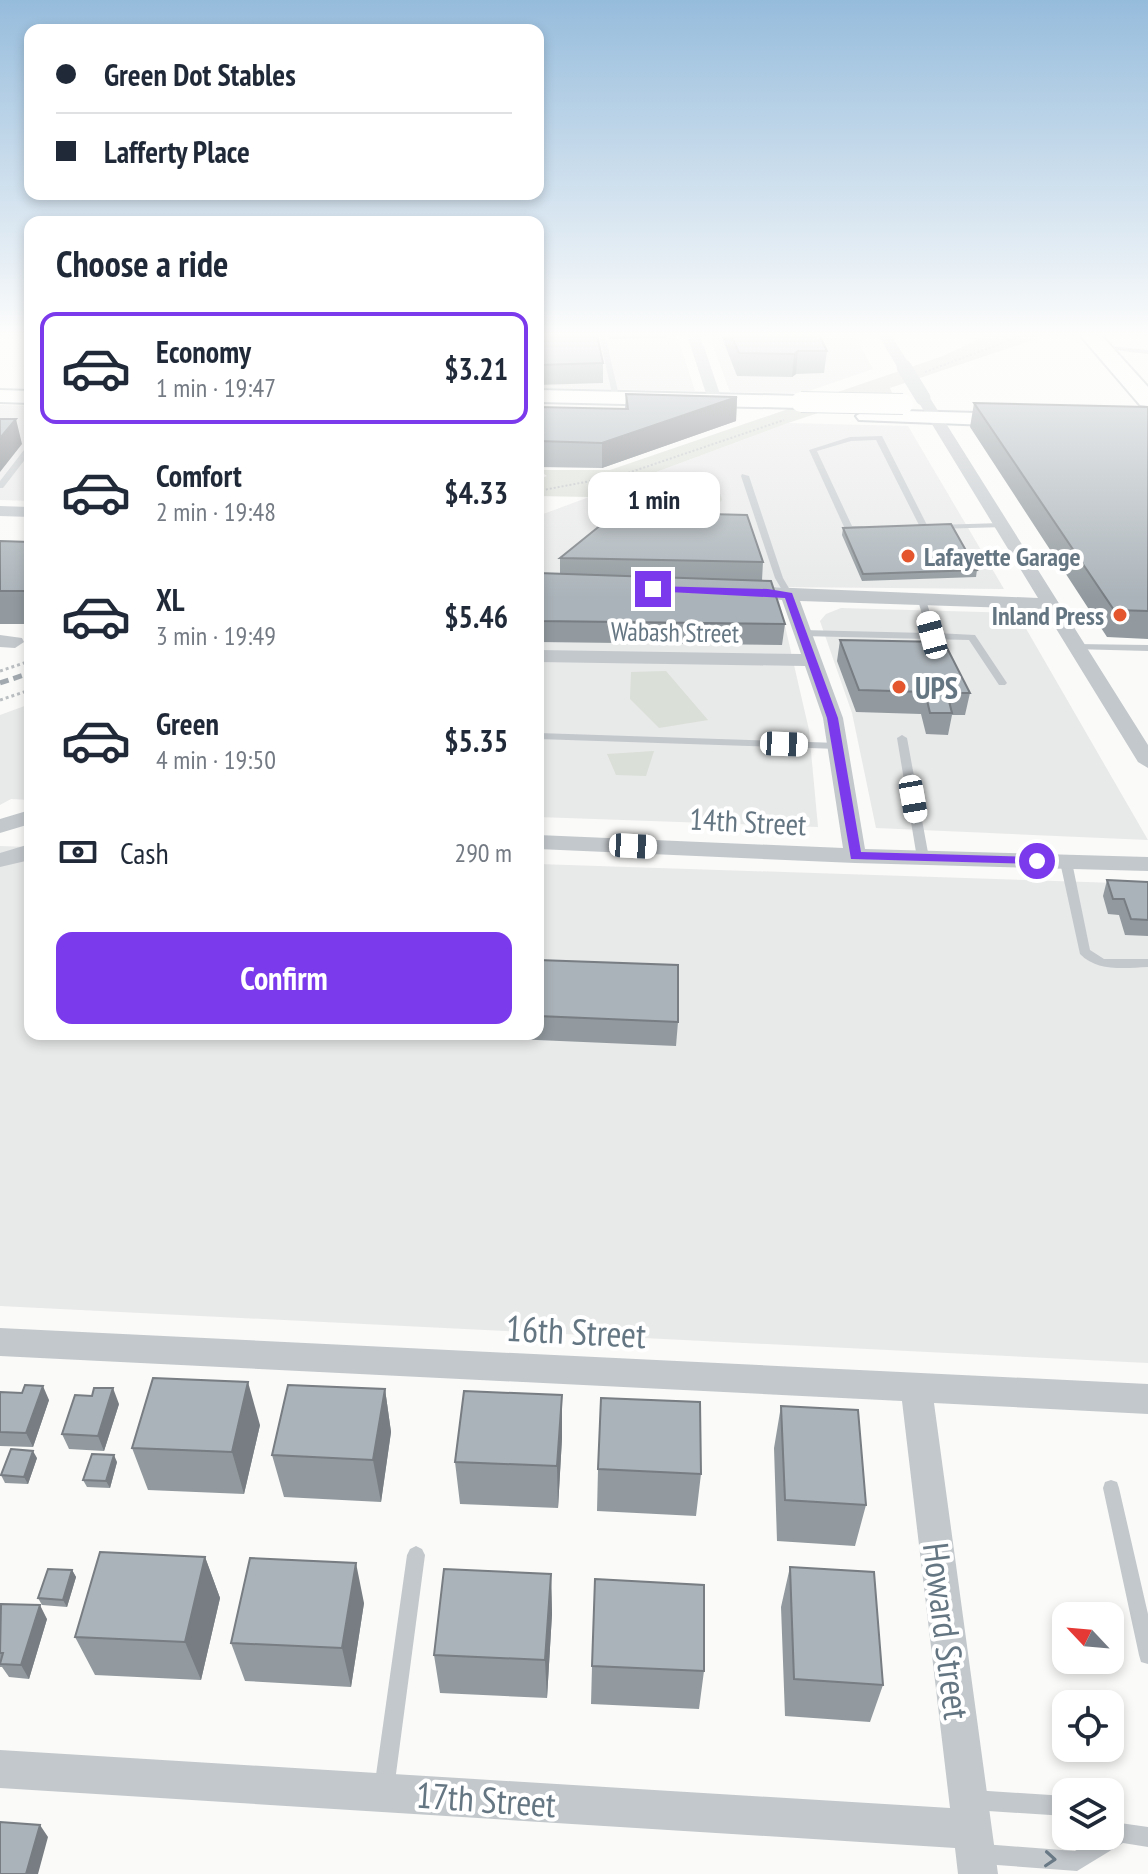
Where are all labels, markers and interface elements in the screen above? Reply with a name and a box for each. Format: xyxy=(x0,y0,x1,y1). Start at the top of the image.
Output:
text: Green Dot Stables xyxy=(104,55,296,94)
text: Lafferty Place xyxy=(104,132,250,171)
text: Choose a ride xyxy=(56,240,228,287)
icon: car xyxy=(60,332,132,404)
text: Economy xyxy=(156,332,251,371)
text: $3.21 xyxy=(444,349,508,388)
text: 1 min · 19:47 xyxy=(156,371,276,404)
icon: car xyxy=(60,456,132,528)
text: Comfort xyxy=(156,456,242,495)
text: $4.33 xyxy=(444,473,508,512)
callout: 1 min xyxy=(587,473,719,529)
text: 1 min xyxy=(628,483,680,516)
text: 2 min · 19:48 xyxy=(156,495,276,528)
place label: Lafayette Garage xyxy=(924,540,1081,573)
marker: Lafayette Garage xyxy=(899,547,917,565)
route end xyxy=(635,571,671,607)
icon: car xyxy=(60,580,132,652)
text: XL xyxy=(156,580,185,619)
text: $5.46 xyxy=(444,597,508,636)
place label: Inland Press xyxy=(992,599,1104,632)
marker: Inland Press xyxy=(1111,606,1129,624)
car xyxy=(914,609,950,661)
street label: Wabash Street xyxy=(611,614,739,650)
text: 3 min · 19:49 xyxy=(156,619,276,652)
place label: UPS xyxy=(915,668,958,707)
marker: UPS xyxy=(890,678,908,696)
icon: car xyxy=(60,704,132,776)
text: Green xyxy=(156,704,219,743)
text: $5.35 xyxy=(444,721,508,760)
car xyxy=(760,731,808,757)
text: 4 min · 19:50 xyxy=(156,743,276,776)
car xyxy=(897,773,929,825)
street label: 14th Street xyxy=(689,798,808,844)
icon: cash xyxy=(56,830,100,874)
text: Cash xyxy=(120,833,169,872)
car xyxy=(608,833,658,859)
text: 290 m xyxy=(454,836,512,869)
route start xyxy=(1019,843,1055,879)
button: Confirm xyxy=(56,932,512,1024)
street label: 16th Street xyxy=(505,1304,647,1358)
street label: Howard Street xyxy=(913,1540,981,1722)
north arrow xyxy=(1052,1602,1124,1674)
map controls xyxy=(1052,1602,1124,1850)
button: locate xyxy=(1052,1690,1124,1762)
street label: 17th Street xyxy=(415,1771,558,1827)
button: layers xyxy=(1052,1778,1124,1850)
one-way arrow xyxy=(1044,1850,1057,1867)

